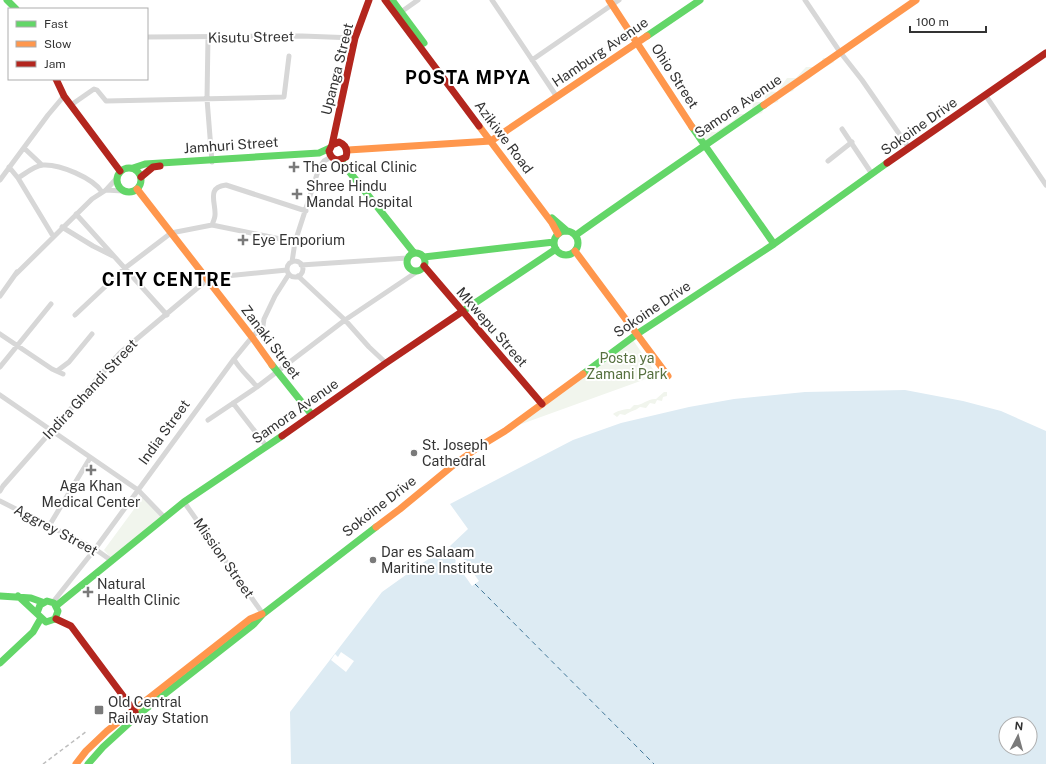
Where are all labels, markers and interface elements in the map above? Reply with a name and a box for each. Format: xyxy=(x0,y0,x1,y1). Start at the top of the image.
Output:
legend xyxy=(8,8,148,80)
scale bar xyxy=(910,8,986,34)
street label: Hamburg Avenue xyxy=(549,14,651,90)
text: 100 m xyxy=(916,15,949,29)
text: Fast xyxy=(44,17,69,31)
street label: Upanga Street xyxy=(318,21,356,117)
street label: Kisutu Street xyxy=(208,28,294,46)
text: Slow xyxy=(44,37,72,51)
street label: Ohio Street xyxy=(648,41,702,111)
text: Jam xyxy=(44,57,66,71)
district label: POSTA MPYA xyxy=(405,67,531,88)
street label: Samora Avenue xyxy=(691,71,785,141)
street label: Sokoine Drive xyxy=(878,94,960,158)
street label: Azikiwe Road xyxy=(471,98,537,176)
street label: Jamhuri Street xyxy=(183,134,279,156)
place label: The Optical Clinic xyxy=(303,159,417,175)
marker: The Optical Clinic xyxy=(288,161,300,173)
place label: Shree Hindu Mandal Hospital xyxy=(306,178,413,210)
marker: Shree Hindu Mandal Hospital xyxy=(291,188,303,200)
place label: Eye Emporium xyxy=(252,232,345,248)
marker: Eye Emporium xyxy=(237,234,249,246)
district label: CITY CENTRE xyxy=(102,269,232,290)
street label: Sokoine Drive xyxy=(611,277,693,341)
street label: Mkwepu Street xyxy=(453,284,531,370)
street label: Zanaki Street xyxy=(238,302,304,382)
street label: Indira Ghandi Street xyxy=(40,336,140,442)
park label: Posta ya Zamani Park xyxy=(586,350,668,382)
street label: Samora Avenue xyxy=(249,375,341,447)
street label: India Street xyxy=(135,397,193,467)
place label: St. Joseph Cathedral xyxy=(422,437,488,469)
marker: St. Joseph Cathedral xyxy=(409,448,419,458)
marker: Aga Khan Medical Center xyxy=(85,464,97,476)
street label: Sokoine Drive xyxy=(339,472,419,540)
place label: Aga Khan Medical Center xyxy=(41,478,141,510)
street label: Aggrey Street xyxy=(12,501,100,559)
street label: Mission Street xyxy=(191,515,257,601)
place label: Dar es Salaam Maritine Institute xyxy=(381,544,493,576)
marker: Dar es Salaam Maritine Institute xyxy=(368,555,378,565)
place label: Natural Health Clinic xyxy=(97,576,180,608)
marker: Natural Health Clinic xyxy=(82,586,94,598)
place label: Old Central Railway Station xyxy=(108,694,209,726)
marker: Old Central Railway Station xyxy=(93,704,105,716)
north arrow xyxy=(998,716,1038,756)
text: N xyxy=(1014,720,1024,732)

